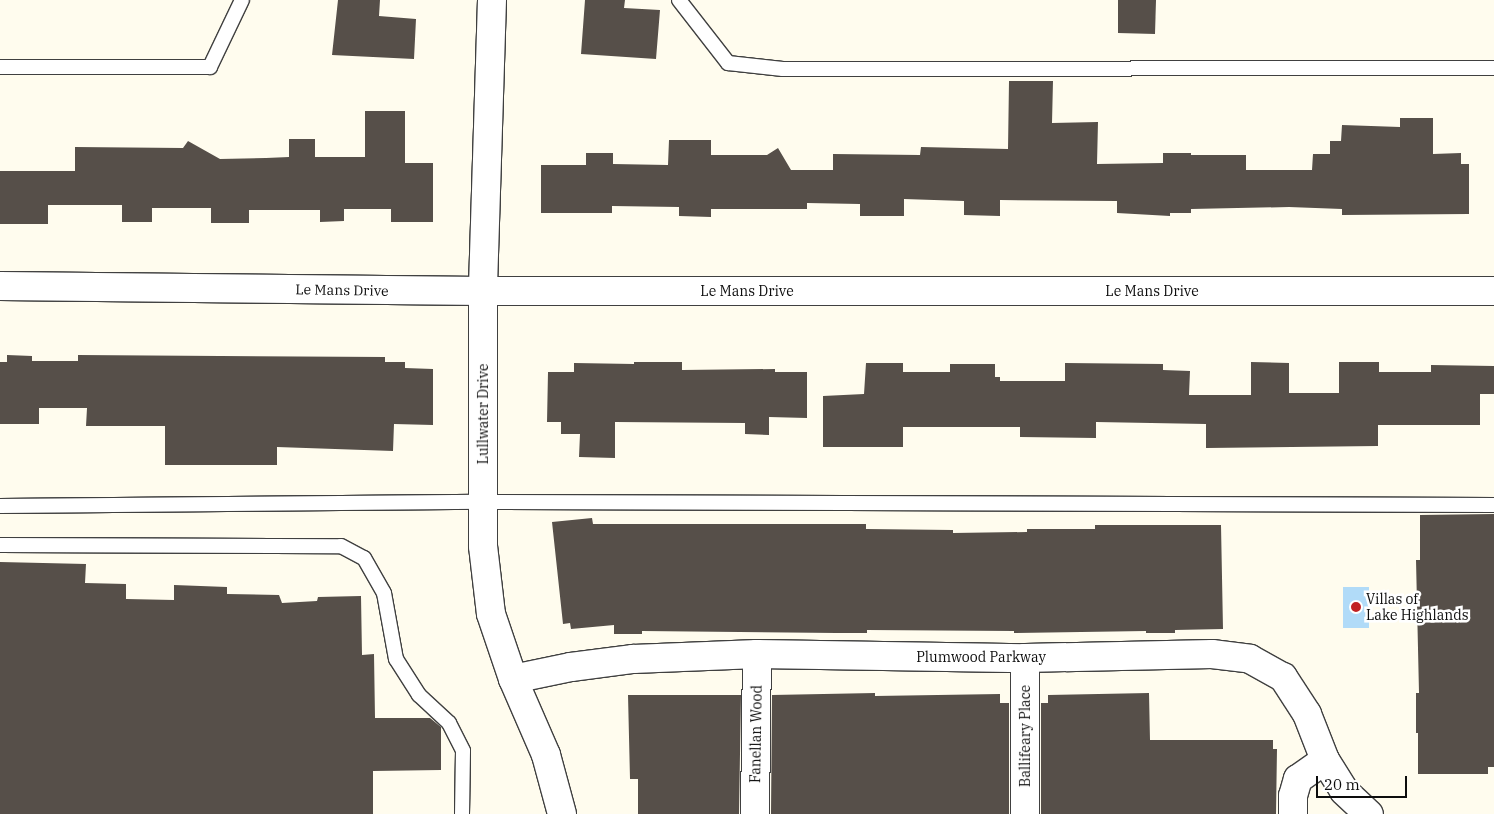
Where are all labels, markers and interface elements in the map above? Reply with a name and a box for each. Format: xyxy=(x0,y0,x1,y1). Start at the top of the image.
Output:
street label: Le Mans Drive xyxy=(295,281,389,299)
street label: Le Mans Drive xyxy=(700,283,794,299)
street label: Le Mans Drive xyxy=(1105,283,1199,299)
street label: Lullwater Drive xyxy=(475,364,491,464)
place label: Villas of Lake Highlands xyxy=(1366,591,1469,624)
marker: Villas of Lake Highlands xyxy=(1350,601,1362,613)
street label: Plumwood Parkway xyxy=(916,649,1046,665)
street label: Fanellan Wood xyxy=(747,685,765,783)
street label: Ballifeary Place xyxy=(1017,685,1033,787)
scale bar xyxy=(1319,766,1410,798)
text: 20 m xyxy=(1324,775,1360,794)

